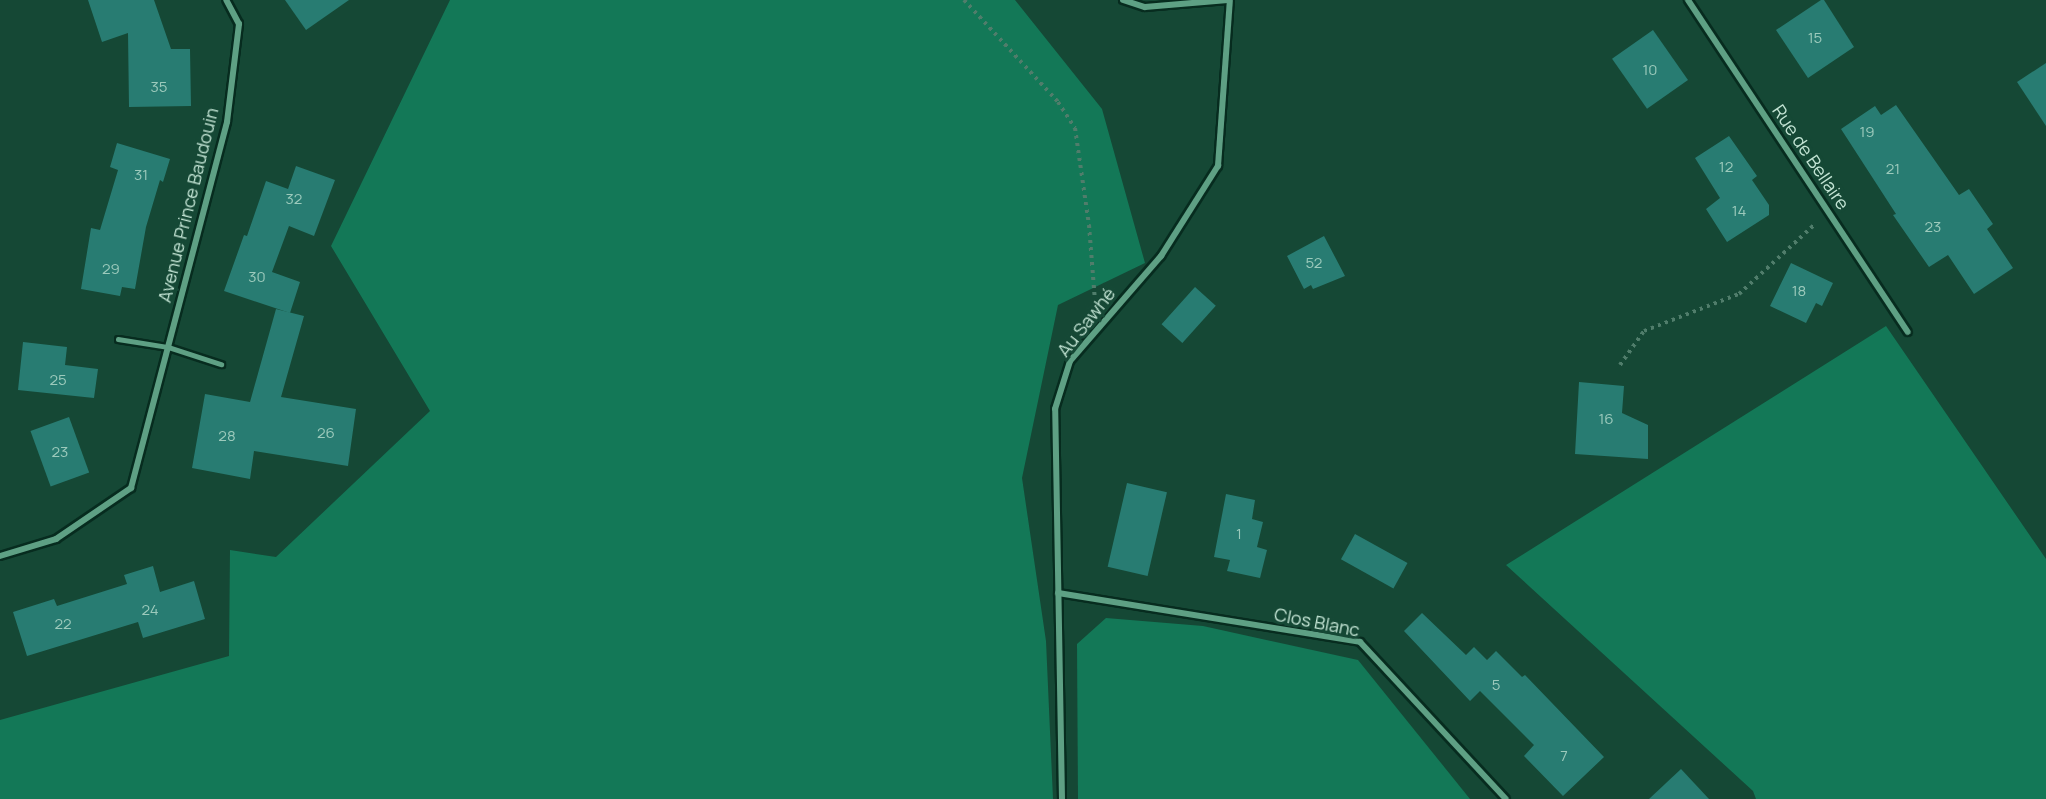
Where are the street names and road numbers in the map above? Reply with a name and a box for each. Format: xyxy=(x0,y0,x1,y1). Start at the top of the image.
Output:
street label: Rue de Bellaire xyxy=(1768,100,1854,214)
street label: Avenue Prince Baudouin xyxy=(153,105,223,305)
street label: Au Sawhé xyxy=(1052,283,1120,361)
street label: Clos Blanc xyxy=(1272,603,1362,641)

